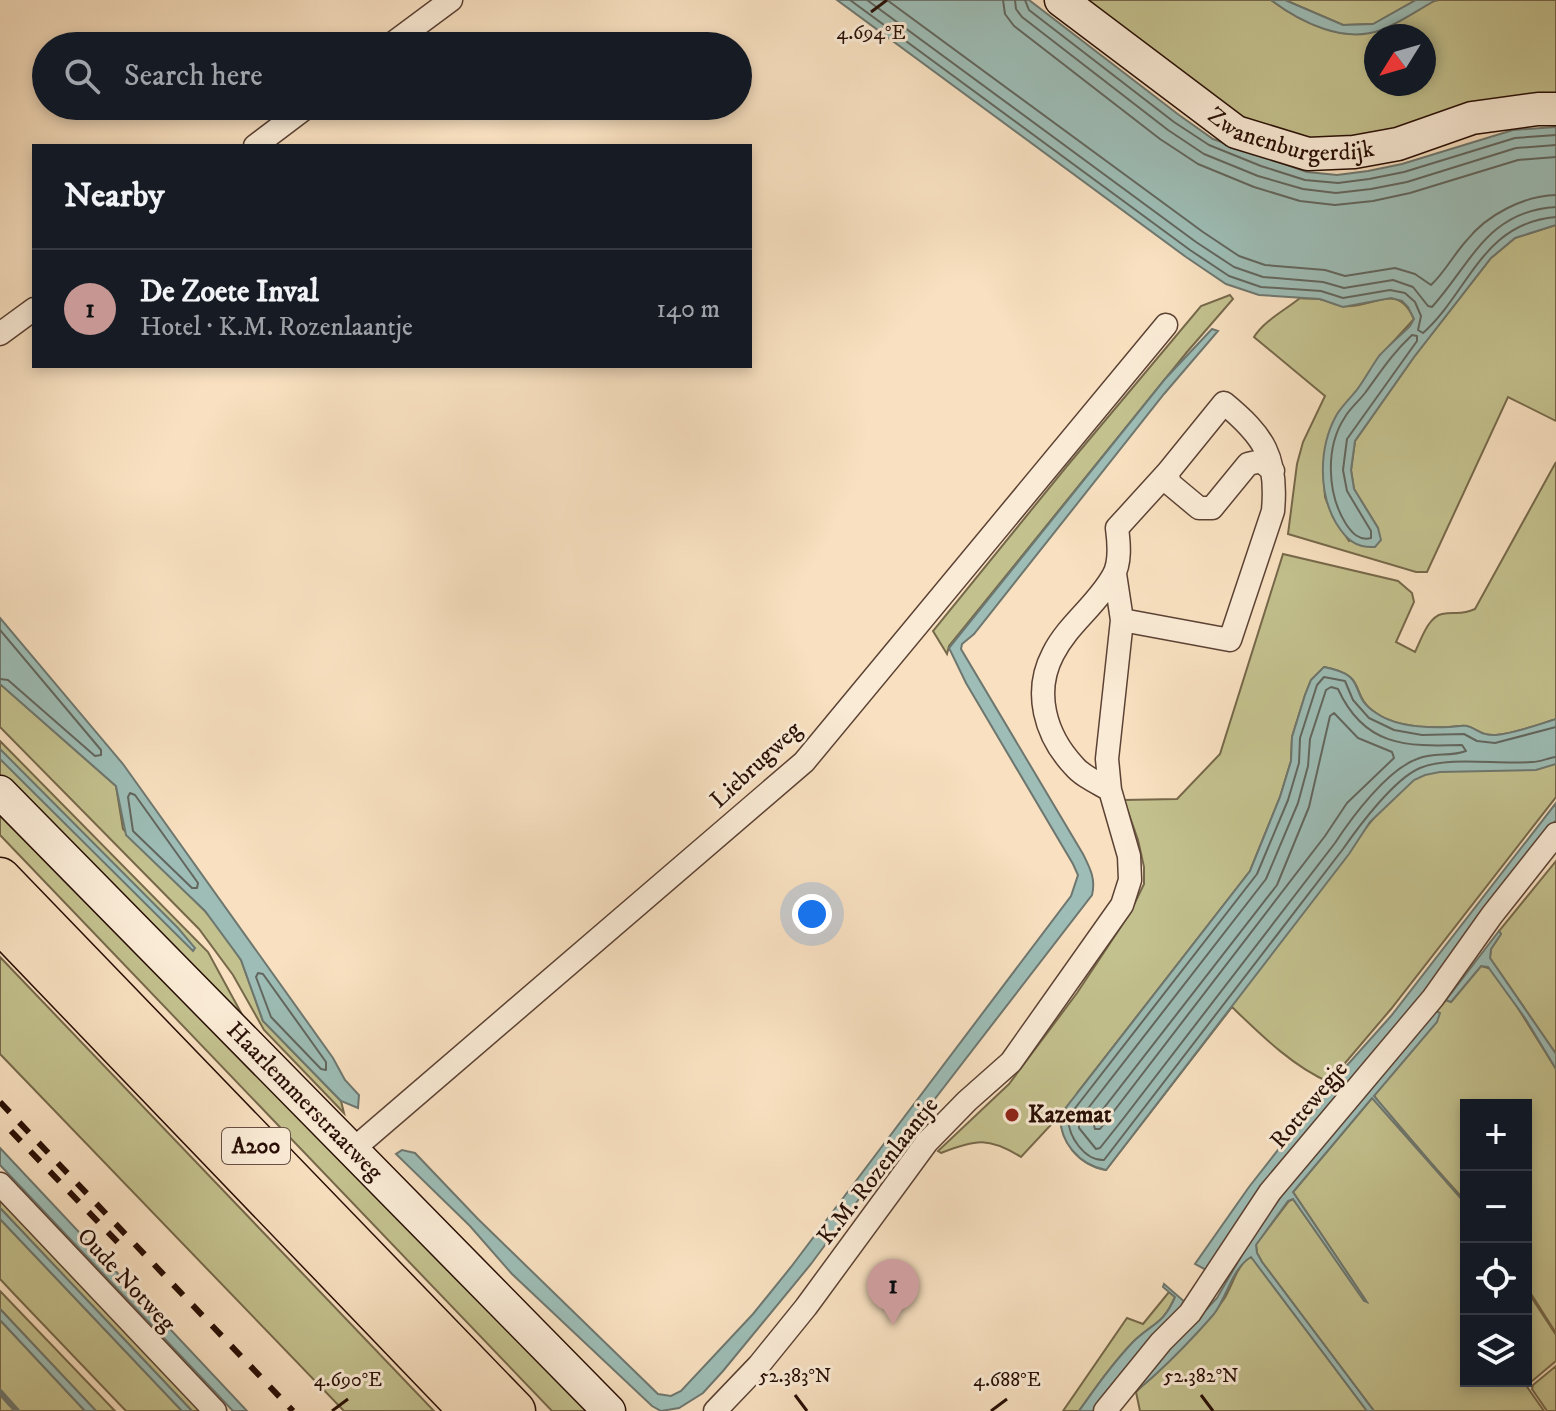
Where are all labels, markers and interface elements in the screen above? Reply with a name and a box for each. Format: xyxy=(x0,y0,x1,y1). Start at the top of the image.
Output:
text: 4.694°E xyxy=(836,21,906,46)
north arrow xyxy=(1364,24,1436,96)
search box xyxy=(32,32,752,120)
icon: search xyxy=(60,54,104,98)
text: Search here xyxy=(124,58,263,95)
street label: Zwanenburgerdijk xyxy=(1201,101,1377,169)
text: Nearby xyxy=(64,175,165,217)
text: De Zoete Inval xyxy=(140,274,319,311)
text: 1 xyxy=(85,293,95,326)
text: 140 m xyxy=(656,293,720,326)
text: Hotel · K.M. Rozenlaantje xyxy=(140,311,413,344)
street label: Liebrugweg xyxy=(704,715,808,815)
your location xyxy=(792,894,832,934)
street label: Haarlemmerstraatweg xyxy=(220,1016,389,1187)
street label: Rottewegje xyxy=(1264,1055,1354,1155)
street label: K.M. Rozenlaantje xyxy=(811,1091,945,1251)
map controls xyxy=(1460,1099,1532,1387)
button: + xyxy=(1460,1099,1532,1171)
place label: Kazemat xyxy=(1028,1100,1112,1130)
marker: Kazemat xyxy=(1003,1106,1021,1124)
road number: A200 xyxy=(222,1128,290,1164)
button: − xyxy=(1460,1171,1532,1243)
street label: Oude Notweg xyxy=(70,1222,182,1338)
button: locate xyxy=(1460,1243,1532,1315)
pin: 1 xyxy=(867,1259,919,1325)
button: layers xyxy=(1460,1315,1532,1387)
text: 52.383°N xyxy=(759,1364,831,1389)
text: 52.382°N xyxy=(1164,1364,1238,1389)
text: 4.690°E xyxy=(314,1368,382,1393)
text: 4.688°E xyxy=(973,1368,1041,1393)

